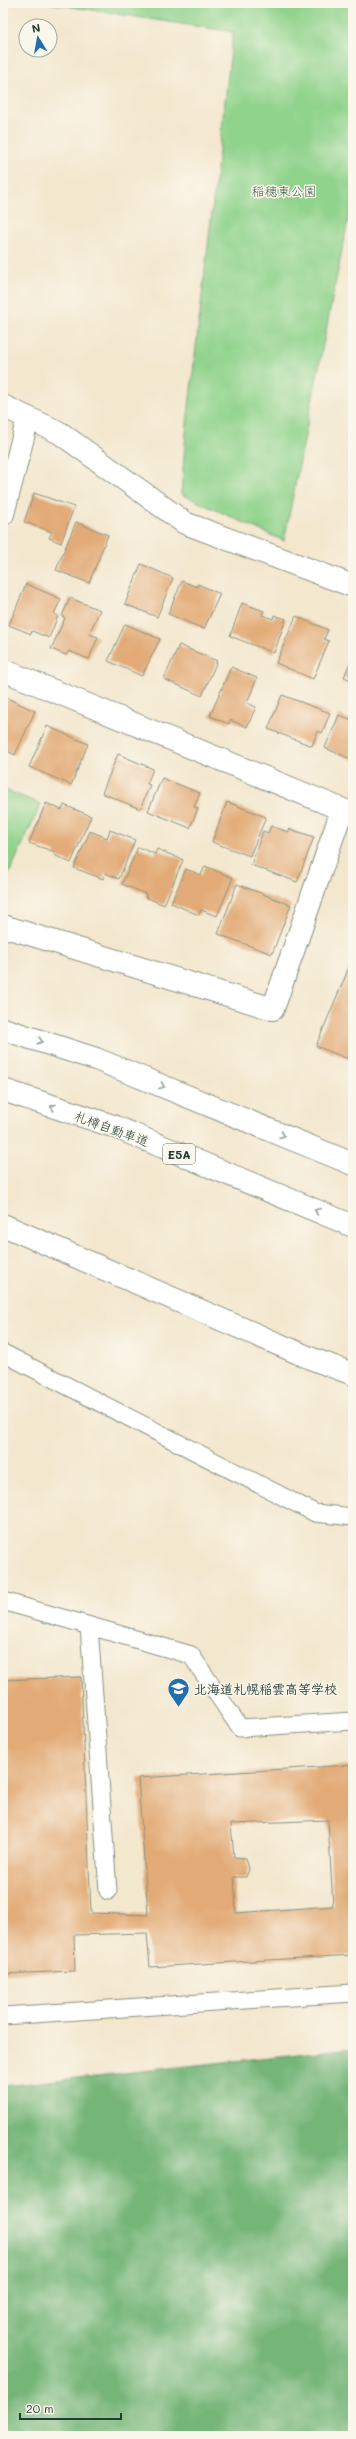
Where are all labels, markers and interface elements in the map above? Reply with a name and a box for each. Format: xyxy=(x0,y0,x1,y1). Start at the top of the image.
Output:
north arrow xyxy=(18,18,58,58)
text: N xyxy=(30,20,42,36)
park label: 稲穂東公園 xyxy=(251,182,317,199)
one-way arrow xyxy=(36,1036,43,1045)
one-way arrow xyxy=(157,1081,165,1089)
one-way arrow xyxy=(50,1103,57,1111)
street label: 札樽自動車道 xyxy=(72,1107,152,1149)
one-way arrow xyxy=(278,1130,286,1138)
road number: E5A xyxy=(163,1144,195,1164)
one-way arrow xyxy=(314,1208,321,1216)
school or university icon: 北海道札幌稲雲高等学校 xyxy=(165,1675,191,1708)
place label: 北海道札幌稲雲高等学校 xyxy=(194,1680,337,1697)
scale bar xyxy=(20,2395,121,2421)
text: 20 m xyxy=(26,2400,54,2416)

